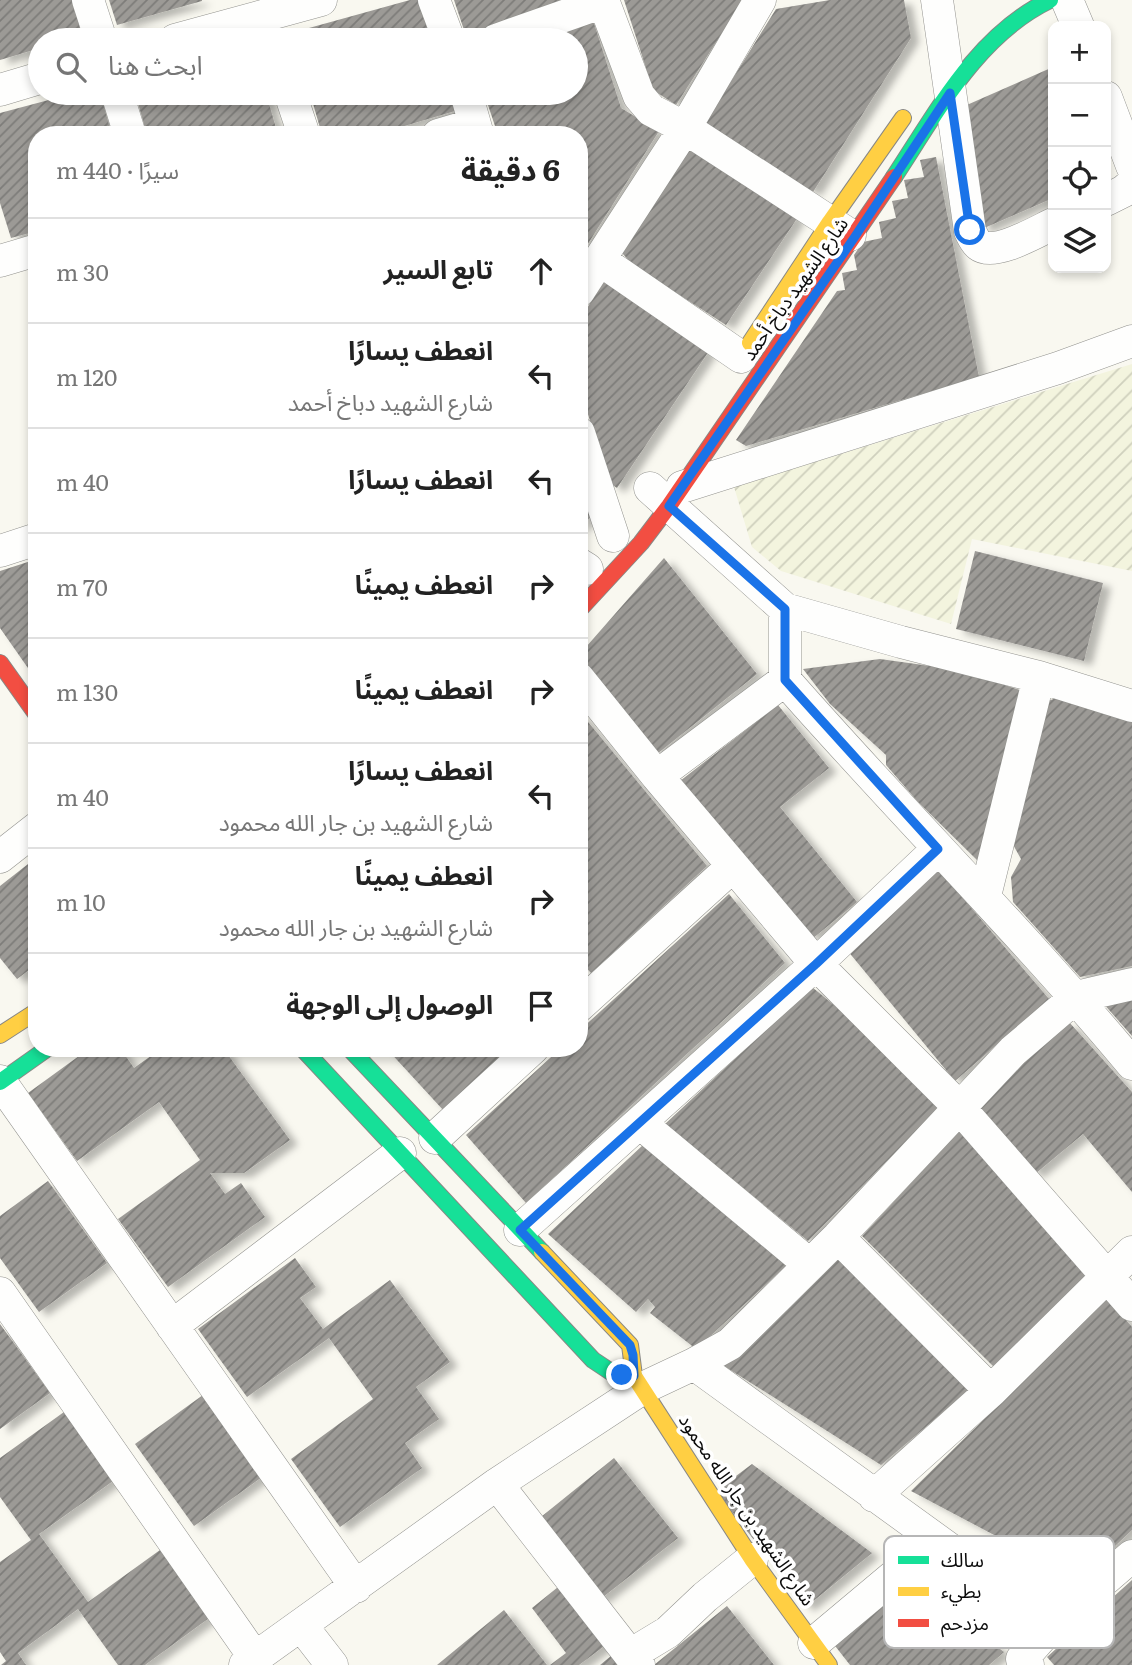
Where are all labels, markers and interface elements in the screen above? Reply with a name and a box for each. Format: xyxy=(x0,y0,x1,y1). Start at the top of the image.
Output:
map controls xyxy=(1048,21,1111,273)
button: + xyxy=(1048,21,1111,84)
search box xyxy=(28,28,588,105)
text: ابحث هنا xyxy=(108,44,203,83)
icon: search xyxy=(52,48,90,86)
button: − xyxy=(1048,84,1111,147)
text: 6 دقيقة xyxy=(461,146,560,190)
button: locate xyxy=(1048,147,1111,210)
text: سيرًا · 440 m xyxy=(56,152,179,186)
button: layers xyxy=(1048,210,1111,273)
street label: شارع الشهيد دباخ أحمد xyxy=(734,211,855,366)
route start xyxy=(954,214,985,245)
text: تابع السير xyxy=(383,248,493,287)
icon: ahead xyxy=(522,252,560,290)
text: 30 m xyxy=(56,254,109,288)
text: انعطف يسارًا xyxy=(348,329,493,368)
icon: left xyxy=(522,357,560,395)
text: 120 m xyxy=(56,359,117,393)
text: شارع الشهيد دباخ أحمد xyxy=(288,384,493,418)
text: انعطف يسارًا xyxy=(348,458,493,497)
icon: left xyxy=(522,462,560,500)
text: 40 m xyxy=(56,464,109,498)
text: انعطف يمينًا xyxy=(355,563,493,602)
icon: right xyxy=(522,567,560,605)
text: 70 m xyxy=(56,569,108,603)
text: انعطف يمينًا xyxy=(355,668,493,707)
icon: right xyxy=(522,672,560,710)
text: 130 m xyxy=(56,674,118,708)
text: انعطف يسارًا xyxy=(348,749,493,788)
icon: left xyxy=(522,777,560,815)
text: 40 m xyxy=(56,779,109,813)
text: شارع الشهيد بن جار الله محمود xyxy=(219,804,493,838)
text: انعطف يمينًا xyxy=(355,854,493,893)
icon: right xyxy=(522,882,560,920)
text: 10 m xyxy=(56,884,106,918)
text: شارع الشهيد بن جار الله محمود xyxy=(219,909,493,943)
text: الوصول إلى الوجهة xyxy=(286,983,493,1022)
icon: arrive xyxy=(522,987,560,1025)
route end xyxy=(606,1359,637,1390)
street label: شارع الشهيد بن جار الله محمود xyxy=(672,1407,823,1611)
legend xyxy=(884,1536,1114,1648)
text: سالك xyxy=(941,1545,984,1573)
text: بطيء xyxy=(941,1576,981,1606)
text: مزدحم xyxy=(941,1608,989,1638)

